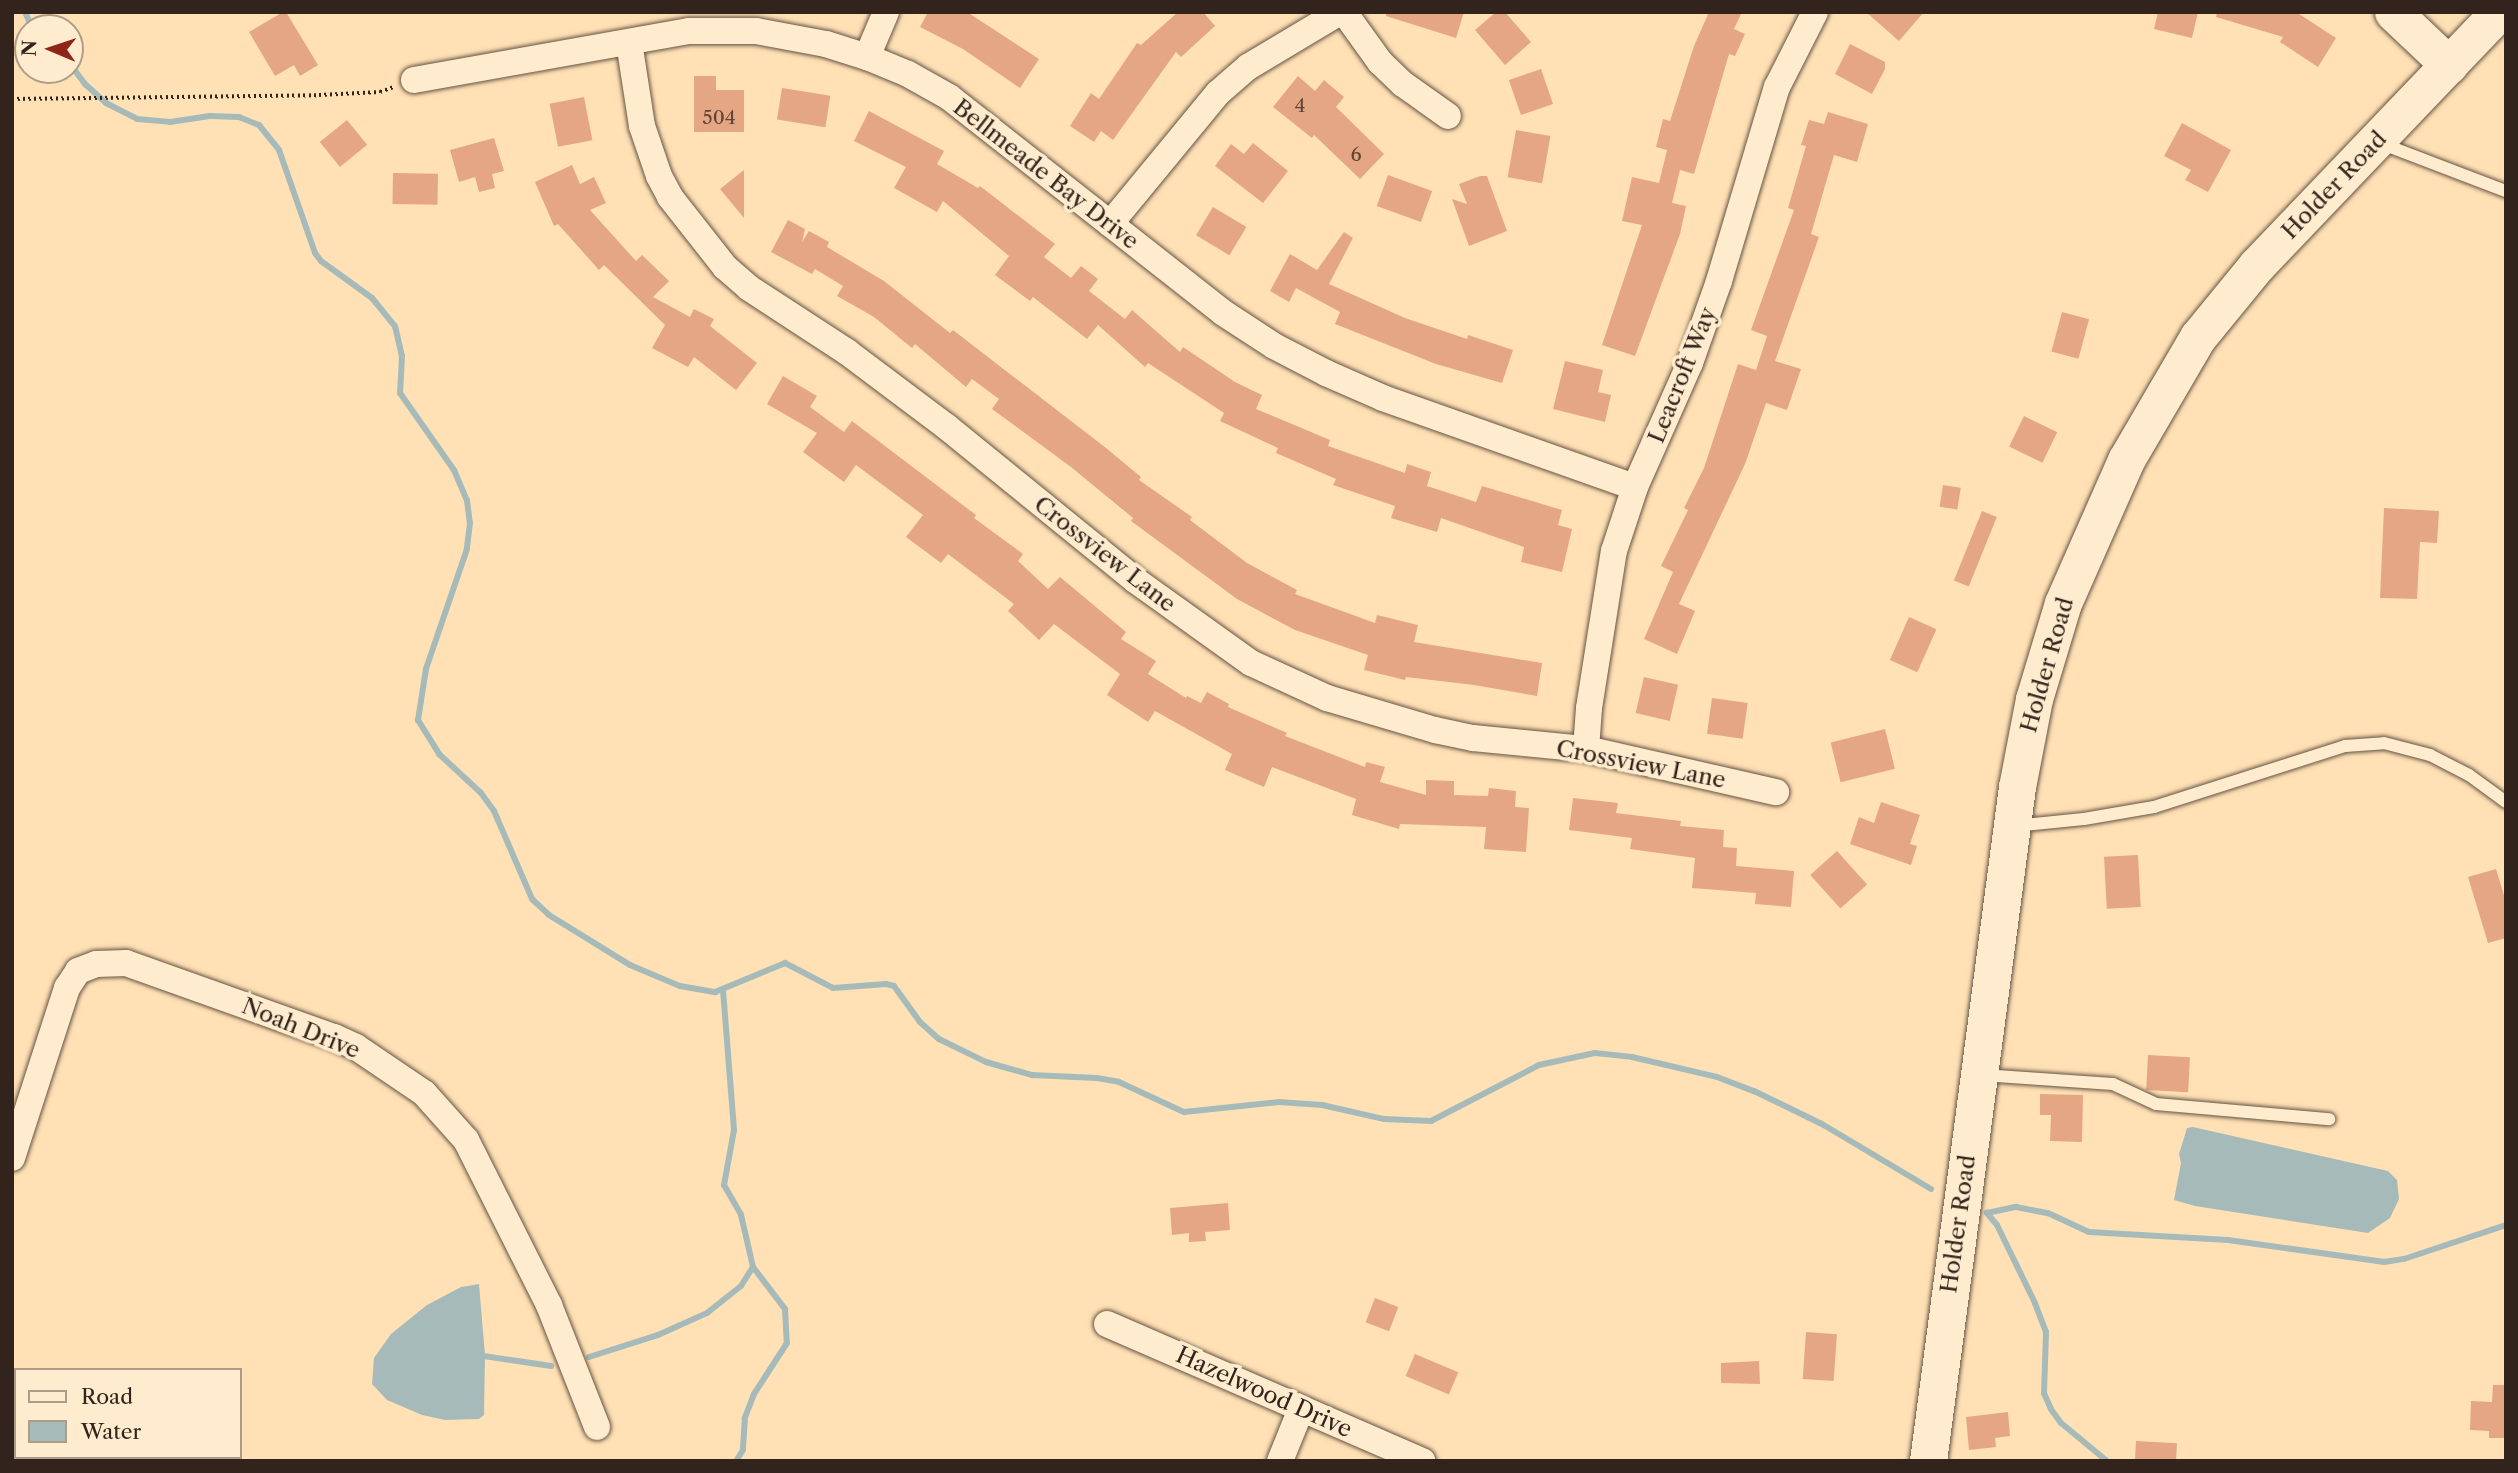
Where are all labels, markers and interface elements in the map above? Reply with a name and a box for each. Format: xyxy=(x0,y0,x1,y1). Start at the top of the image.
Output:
north arrow xyxy=(14,14,84,84)
text: N xyxy=(18,40,41,57)
street label: Bellmeade Bay Drive xyxy=(948,93,1144,255)
house number: 4 xyxy=(1295,95,1305,117)
house number: 504 xyxy=(702,107,736,129)
street label: Holder Road xyxy=(2276,125,2392,245)
house number: 6 xyxy=(1350,144,1362,166)
street label: Leacroft Way xyxy=(1642,303,1722,447)
street label: Crossview Lane xyxy=(1028,490,1182,618)
street label: Holder Road xyxy=(2014,594,2080,736)
street label: Crossview Lane xyxy=(1554,734,1728,794)
street label: Noah Drive xyxy=(238,992,364,1064)
street label: Holder Road xyxy=(1935,1153,1981,1295)
street label: Hazelwood Drive xyxy=(1172,1341,1356,1443)
legend xyxy=(14,1368,242,1459)
text: Road xyxy=(81,1384,133,1409)
text: Water xyxy=(81,1419,141,1444)

